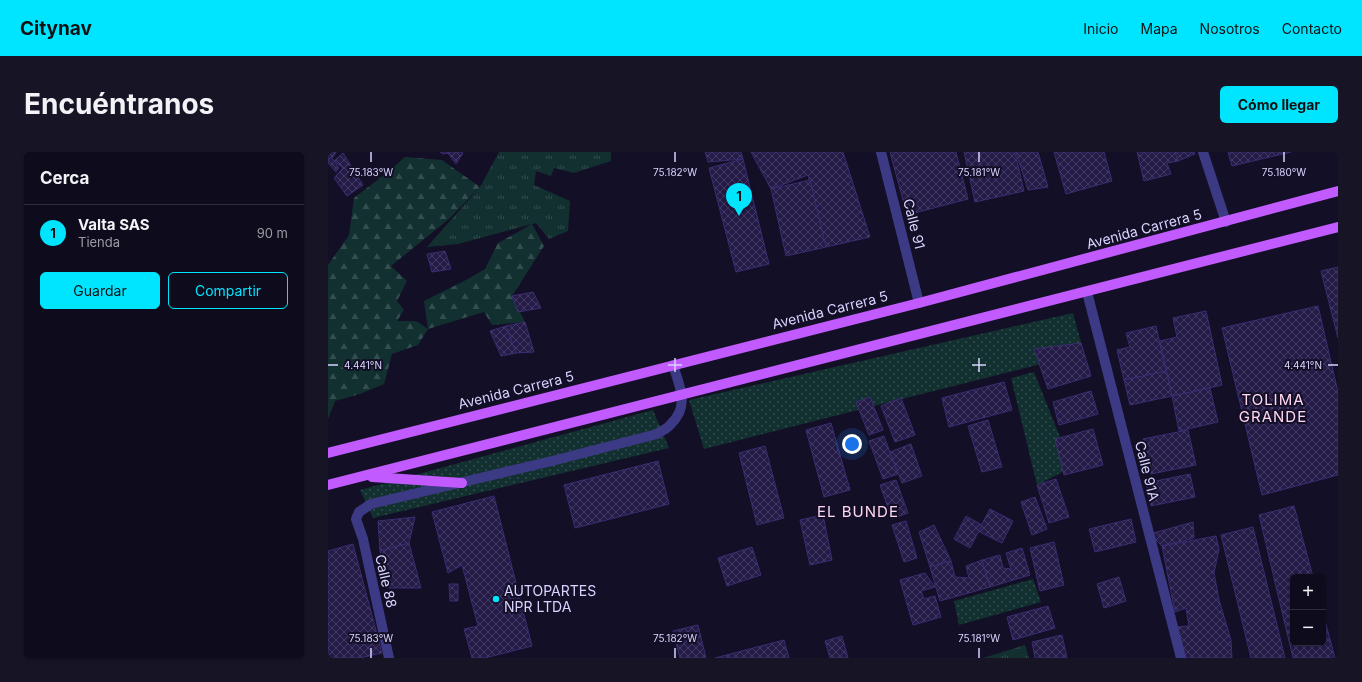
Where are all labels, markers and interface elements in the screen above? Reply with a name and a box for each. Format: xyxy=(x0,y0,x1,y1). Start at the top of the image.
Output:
text: Citynav xyxy=(20,17,92,40)
text: Inicio xyxy=(1083,20,1119,37)
text: Mapa xyxy=(1141,20,1178,37)
text: Nosotros xyxy=(1200,20,1260,37)
text: Contacto xyxy=(1282,20,1342,37)
button: Cómo llegar xyxy=(1220,86,1338,123)
text: Encuéntranos xyxy=(24,87,214,121)
text: 75.183°W xyxy=(349,166,393,178)
text: 75.182°W xyxy=(653,166,697,178)
text: 75.181°W xyxy=(958,166,1000,178)
text: 75.180°W xyxy=(1262,166,1306,178)
text: Cerca xyxy=(40,168,89,188)
pin: 1 xyxy=(726,183,752,216)
street label: Calle 91 xyxy=(900,197,929,251)
street label: Avenida Carrera 5 xyxy=(1084,205,1203,252)
text: Valta SAS xyxy=(78,215,150,234)
text: 1 xyxy=(50,225,56,241)
text: 90 m xyxy=(257,225,288,241)
text: Tienda xyxy=(78,234,120,250)
button: Guardar xyxy=(40,272,160,309)
button: Compartir xyxy=(168,272,288,309)
street label: Avenida Carrera 5 xyxy=(770,287,890,332)
text: 4.441°N xyxy=(344,359,382,371)
text: 4.441°N xyxy=(1284,359,1322,371)
street label: Avenida Carrera 5 xyxy=(456,367,576,412)
district label: TOLIMA GRANDE xyxy=(1239,390,1307,426)
your location xyxy=(842,434,862,454)
street label: Calle 91A xyxy=(1132,439,1163,503)
district label: EL BUNDE xyxy=(817,502,899,521)
street label: Calle 88 xyxy=(372,553,401,609)
map controls xyxy=(1290,574,1326,646)
button: + xyxy=(1290,574,1326,610)
place label: AUTOPARTES NPR LTDA xyxy=(504,582,596,615)
marker: AUTOPARTES NPR LTDA xyxy=(491,594,501,604)
button: − xyxy=(1290,610,1326,646)
text: 75.183°W xyxy=(349,632,393,644)
text: 75.182°W xyxy=(653,632,697,644)
text: 75.181°W xyxy=(958,632,1000,644)

